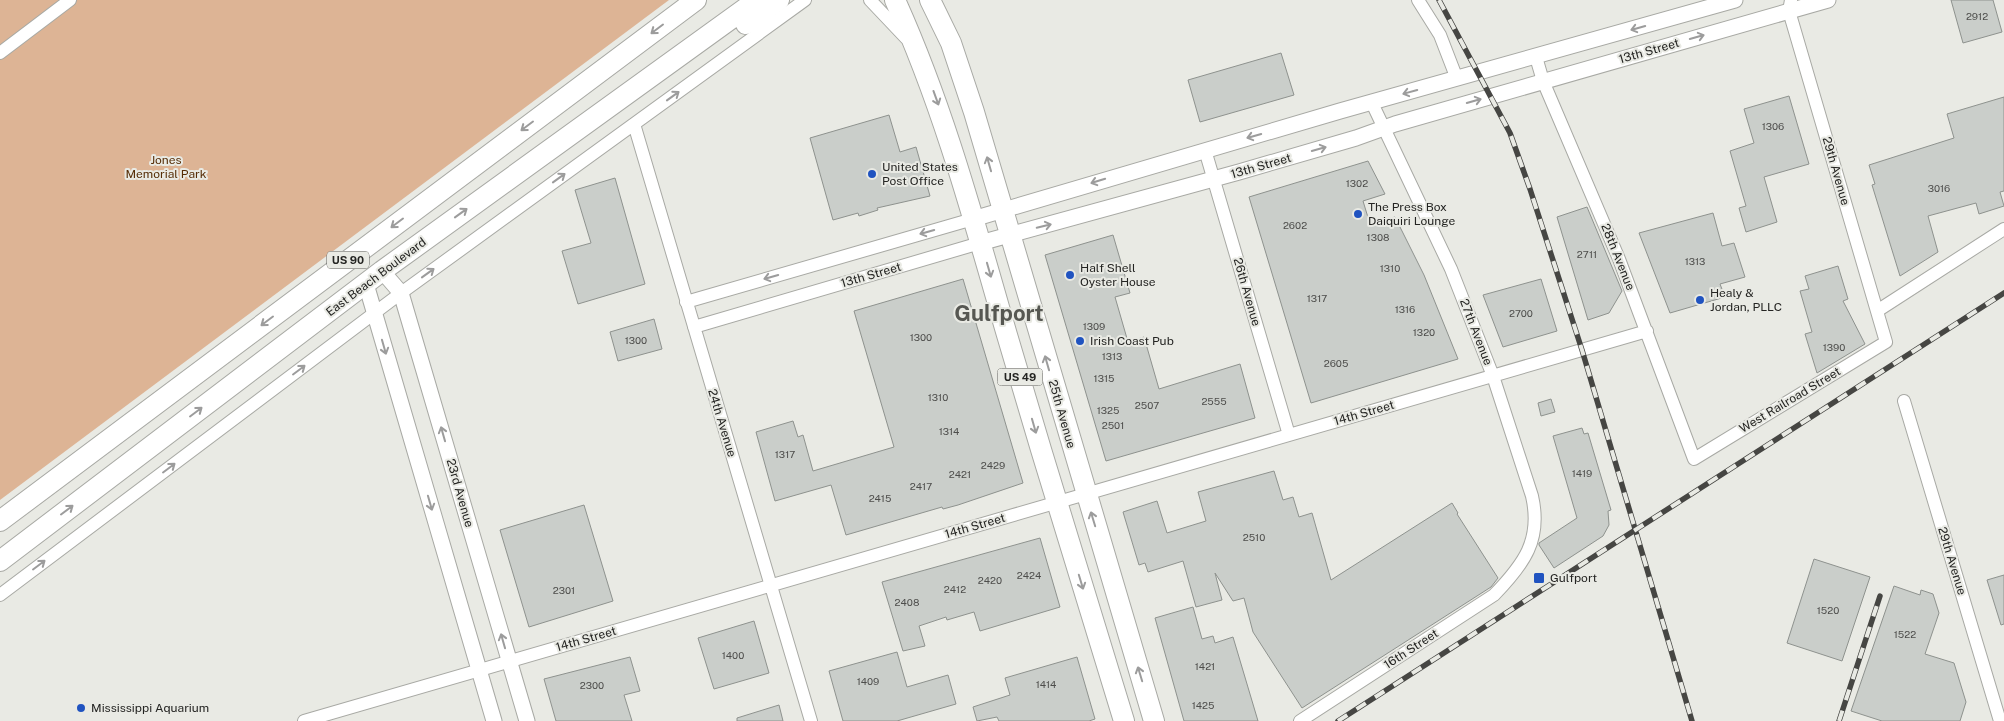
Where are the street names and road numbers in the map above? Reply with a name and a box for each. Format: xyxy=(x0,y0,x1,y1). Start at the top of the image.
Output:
street label: 13th Street xyxy=(1617,36,1681,66)
street label: 29th Avenue xyxy=(1820,135,1852,207)
street label: 13th Street xyxy=(1229,151,1293,181)
street label: 28th Avenue xyxy=(1598,222,1638,293)
street label: East Beach Boulevard xyxy=(323,235,429,319)
road number: US 90 xyxy=(327,252,369,268)
street label: 26th Avenue xyxy=(1231,256,1263,328)
street label: 13th Street xyxy=(839,260,903,290)
street label: 27th Avenue xyxy=(1457,297,1495,367)
street label: West Railroad Street xyxy=(1737,364,1843,436)
road number: US 49 xyxy=(998,368,1042,386)
street label: 25th Avenue xyxy=(1046,378,1079,450)
street label: 24th Avenue xyxy=(705,387,739,459)
street label: 14th Street xyxy=(1332,398,1396,428)
street label: 23rd Avenue xyxy=(444,457,477,529)
street label: 14th Street xyxy=(943,511,1007,541)
street label: 29th Avenue xyxy=(1935,525,1969,597)
street label: 14th Street xyxy=(554,624,618,654)
street label: 16th Street xyxy=(1381,626,1441,672)

